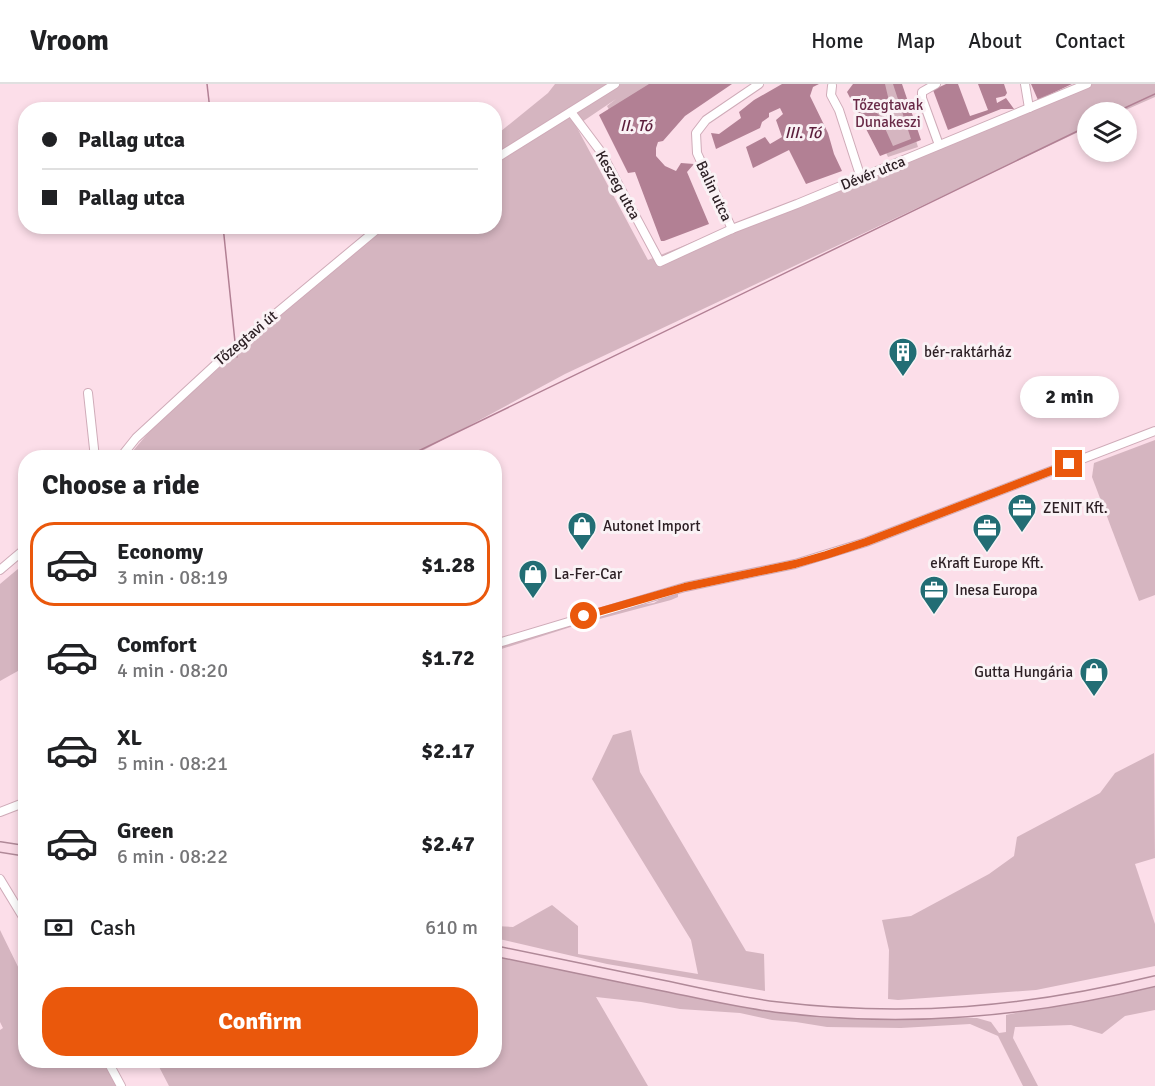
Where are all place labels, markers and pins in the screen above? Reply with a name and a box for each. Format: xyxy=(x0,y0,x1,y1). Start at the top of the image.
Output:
building icon: bér-raktárház xyxy=(887,336,919,378)
place label: bér-raktárház xyxy=(924,343,1012,361)
office icon: ZENIT Kft. xyxy=(1006,492,1038,534)
place label: ZENIT Kft. xyxy=(1043,499,1108,517)
shop icon: Autonet Import xyxy=(566,510,598,552)
office icon: eKraft Europe Kft. xyxy=(971,512,1003,554)
place label: Autonet Import xyxy=(603,517,701,535)
place label: eKraft Europe Kft. xyxy=(930,554,1044,572)
shop icon: La-Fer-Car xyxy=(517,558,549,600)
place label: La-Fer-Car xyxy=(554,565,623,583)
office icon: Inesa Europa xyxy=(918,574,950,616)
place label: Inesa Europa xyxy=(955,581,1038,599)
shop icon: Gutta Hungária xyxy=(1078,656,1110,698)
place label: Gutta Hungária xyxy=(974,663,1073,681)

